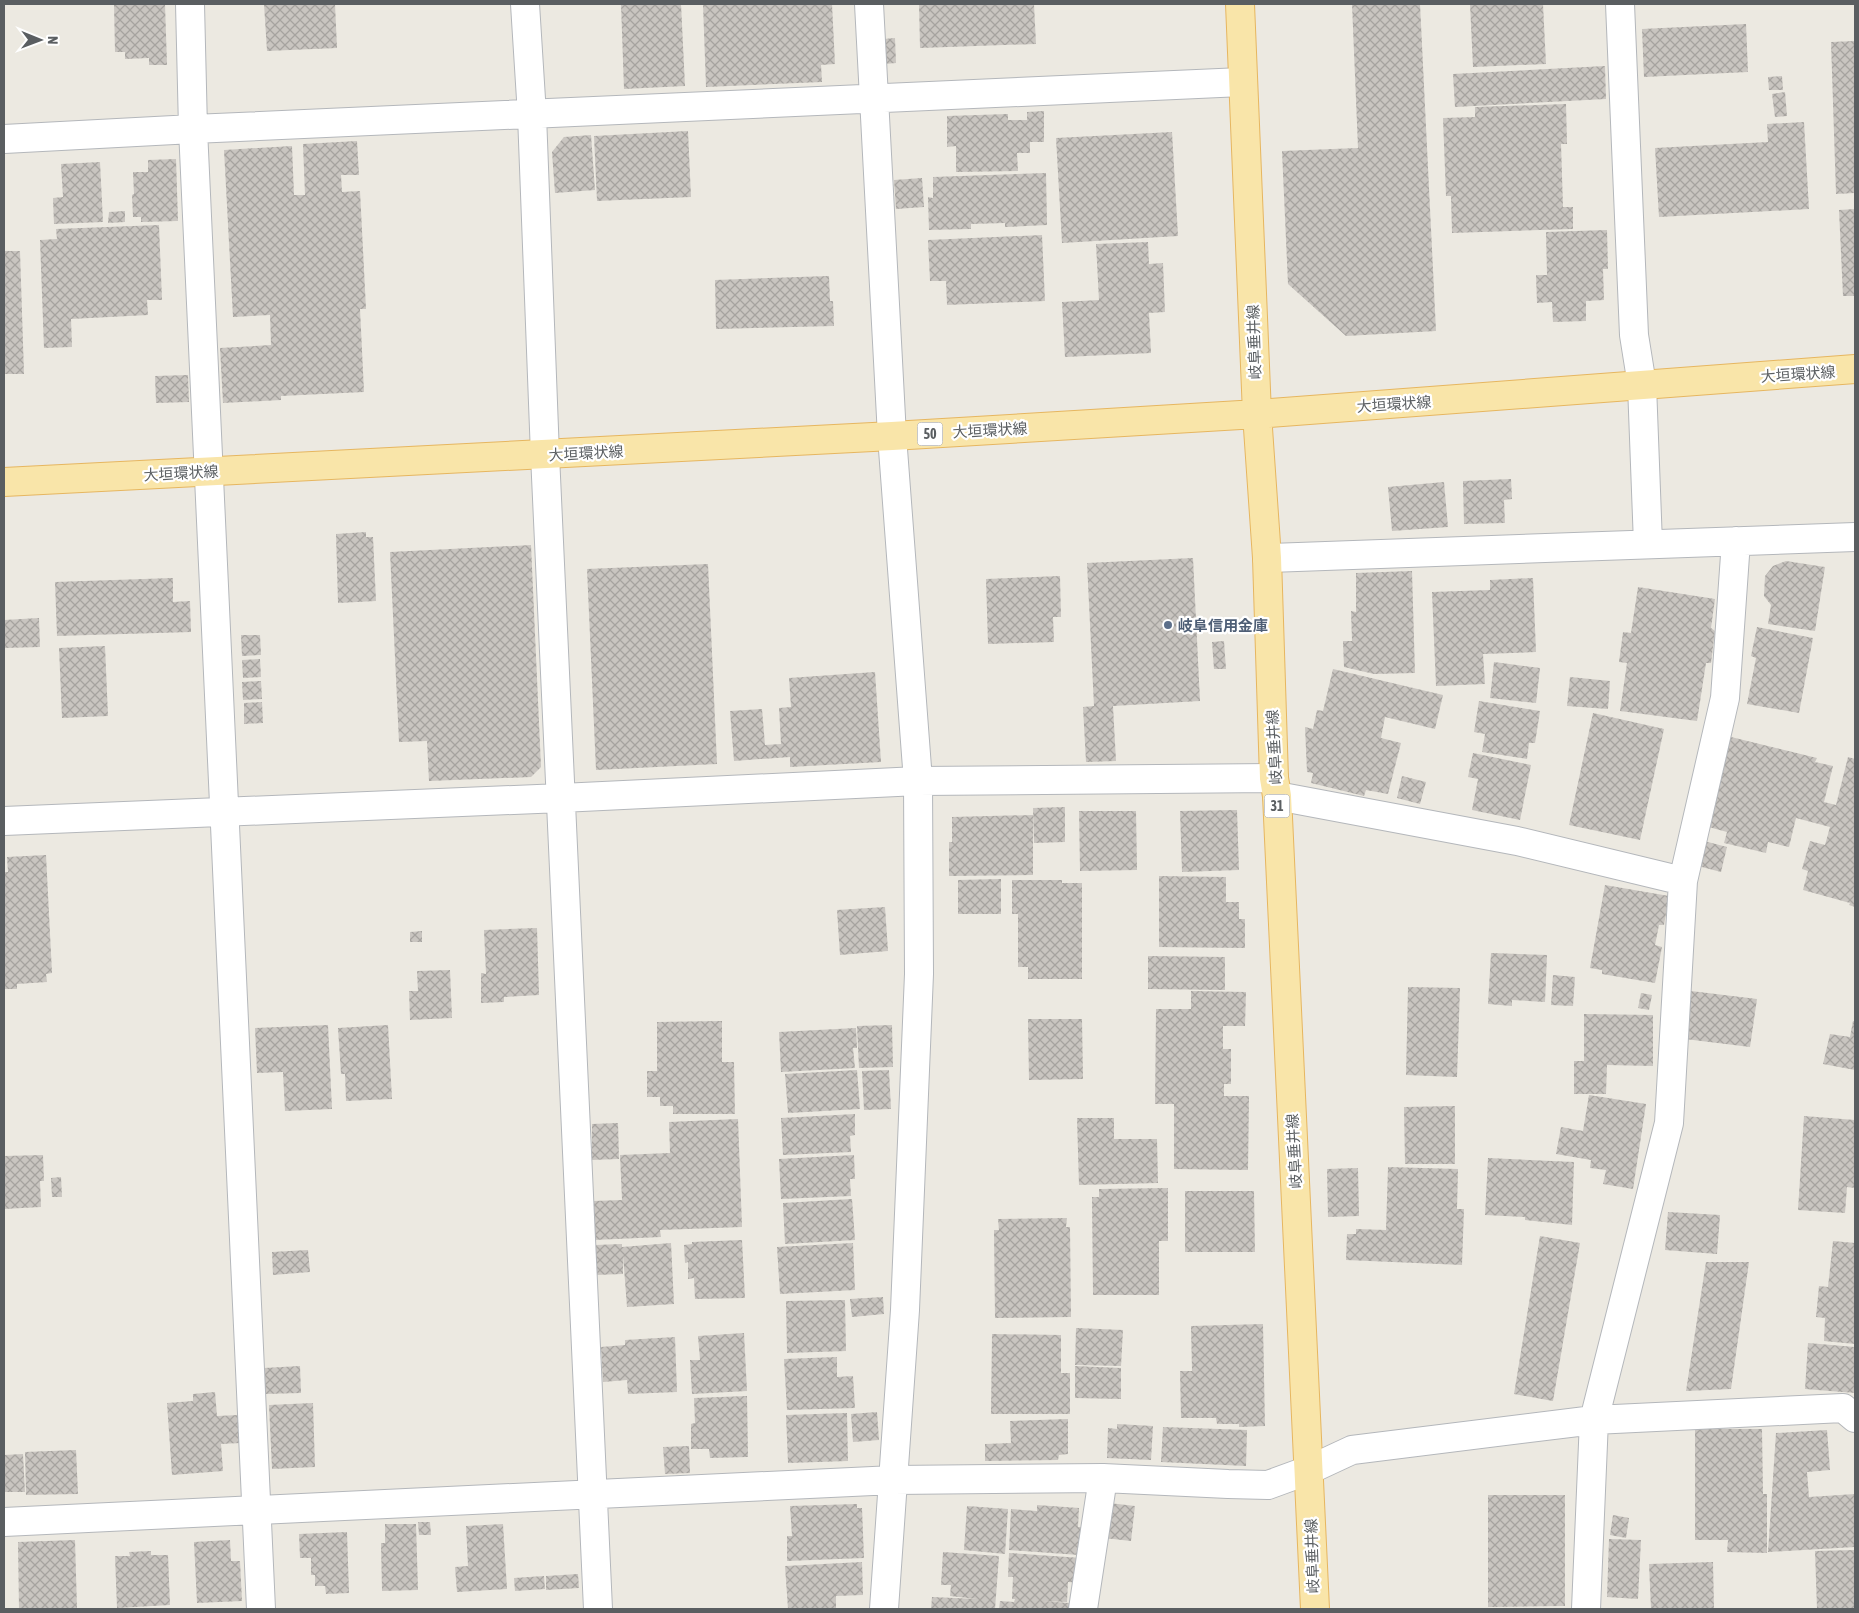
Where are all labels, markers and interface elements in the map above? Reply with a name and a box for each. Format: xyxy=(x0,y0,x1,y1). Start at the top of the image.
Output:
north arrow xyxy=(15,15,65,65)
text: N xyxy=(45,36,61,44)
street label: 岐阜垂井線 xyxy=(1244,304,1264,380)
street label: 大垣環状線 xyxy=(1760,363,1836,385)
street label: 大垣環状線 xyxy=(1356,393,1432,415)
street label: 大垣環状線 xyxy=(952,420,1028,440)
road number: 50 xyxy=(918,422,942,446)
street label: 大垣環状線 xyxy=(548,443,624,463)
street label: 大垣環状線 xyxy=(143,463,219,483)
place label: 岐阜信用金庫 xyxy=(1178,617,1268,634)
marker: 岐阜信用金庫 xyxy=(1162,619,1174,631)
street label: 岐阜垂井線 xyxy=(1264,709,1284,785)
road number: 31 xyxy=(1264,794,1290,818)
street label: 岐阜垂井線 xyxy=(1284,1113,1304,1189)
street label: 岐阜垂井線 xyxy=(1302,1518,1322,1594)

